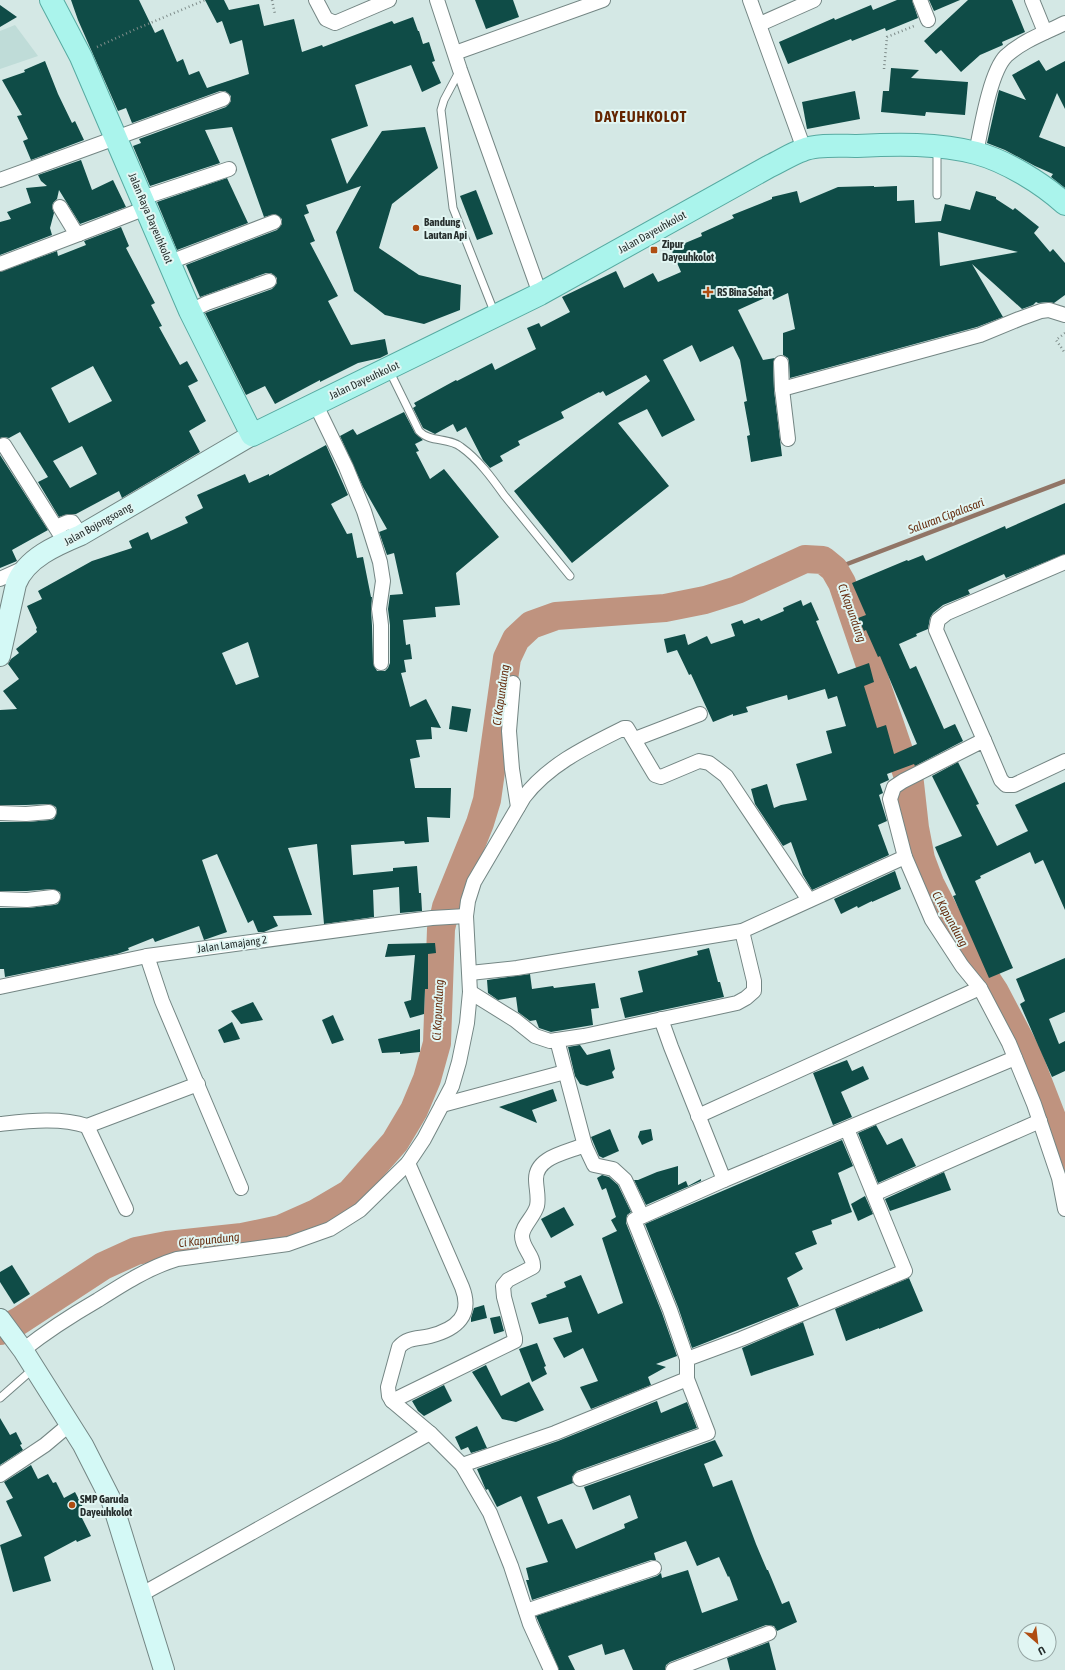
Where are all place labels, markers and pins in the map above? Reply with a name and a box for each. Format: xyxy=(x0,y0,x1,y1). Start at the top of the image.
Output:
place label: Bandung Lautan Api xyxy=(424,216,467,241)
marker: Bandung Lautan Api xyxy=(411,223,421,233)
place label: Zipur Dayeuhkolot xyxy=(662,238,715,263)
marker: Zipur Dayeuhkolot xyxy=(649,245,659,255)
marker: RS Bina Sehat xyxy=(702,286,714,298)
place label: RS Bina Sehat xyxy=(717,286,772,298)
place label: SMP Garuda Dayeuhkolot xyxy=(80,1493,133,1518)
marker: SMP Garuda Dayeuhkolot xyxy=(67,1500,77,1510)

